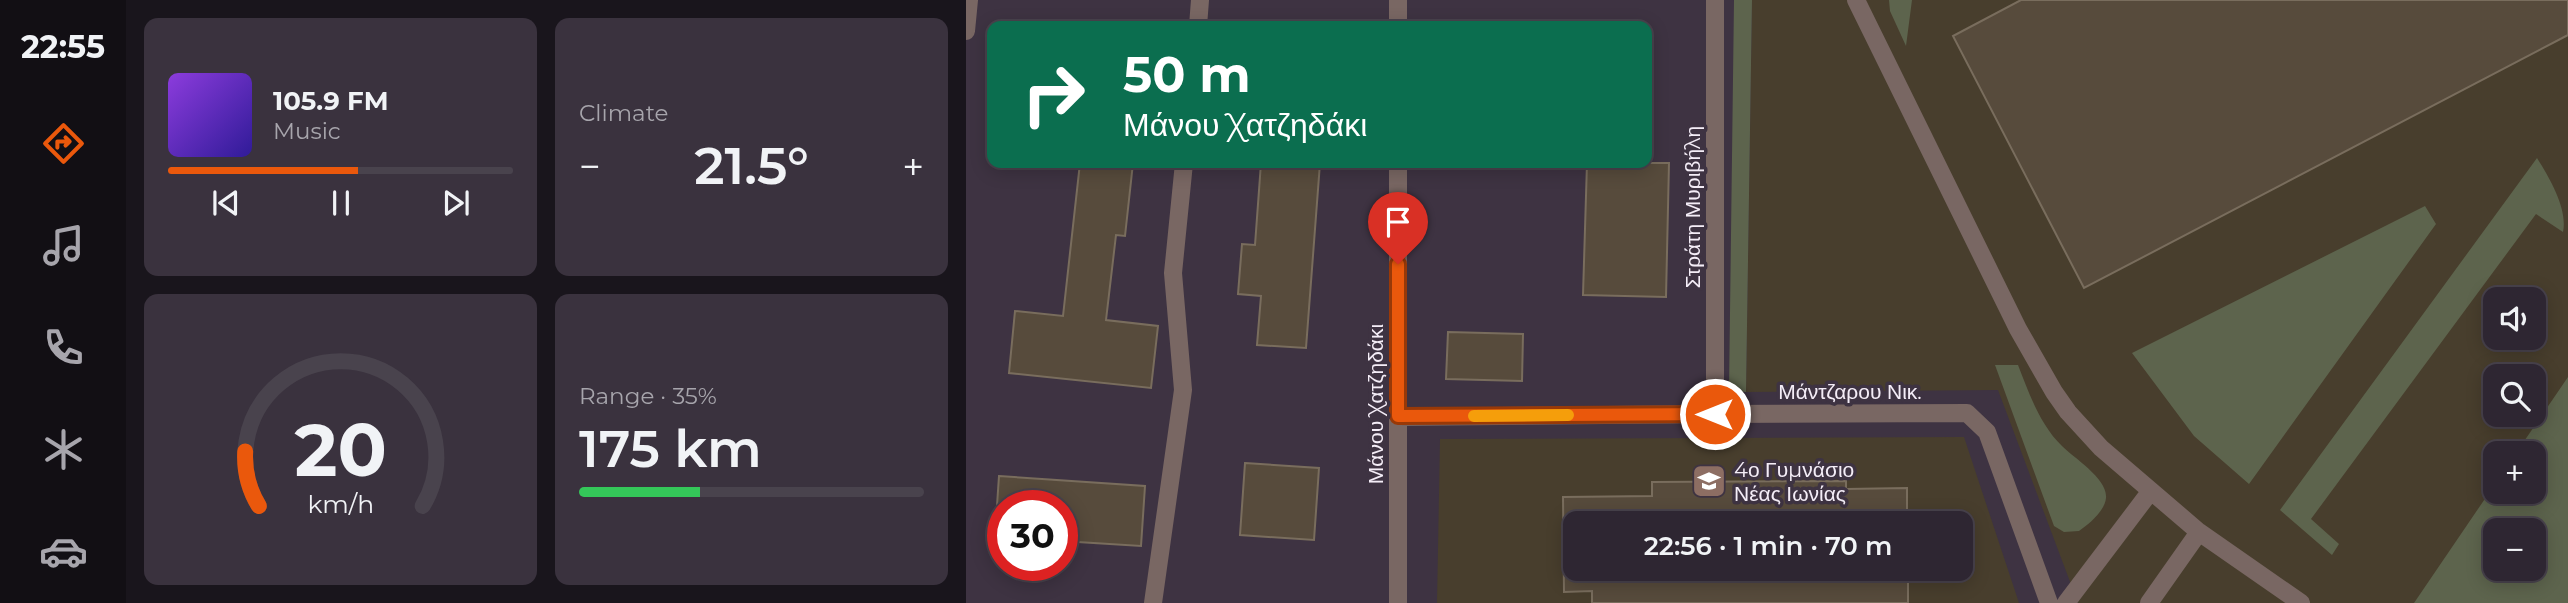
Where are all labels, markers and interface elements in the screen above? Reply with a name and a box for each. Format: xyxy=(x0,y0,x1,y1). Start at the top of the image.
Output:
text: 22:55 xyxy=(21,27,105,66)
text: 50 m xyxy=(1123,45,1251,104)
icon: right xyxy=(1008,49,1099,140)
text: 105.9 FM xyxy=(273,85,389,117)
text: Climate xyxy=(579,99,668,127)
text: Μάνου Χατζηδάκι xyxy=(1123,105,1367,144)
text: Music xyxy=(273,117,341,145)
icon: directions xyxy=(39,119,88,168)
street label: Στράτη Μυριβήλη xyxy=(1680,126,1705,288)
text: 21.5° xyxy=(694,134,809,197)
text: − xyxy=(579,143,601,190)
text: + xyxy=(902,143,924,190)
icon: previous xyxy=(207,184,245,222)
icon: pause xyxy=(322,184,360,222)
icon: next xyxy=(437,184,475,222)
pin xyxy=(1368,192,1428,264)
icon: arrive xyxy=(1379,203,1417,241)
icon: music xyxy=(39,221,88,270)
map controls xyxy=(2483,287,2546,581)
button: sound xyxy=(2483,287,2546,350)
icon: phone xyxy=(39,323,88,372)
street label: Μάνου Χατζηδάκι xyxy=(1363,324,1388,484)
button: search xyxy=(2483,364,2546,427)
position arrow xyxy=(1678,377,1752,451)
street label: Μάντζαρου Νικ. xyxy=(1778,379,1922,404)
text: Range · 35% xyxy=(579,382,717,410)
text: 20 xyxy=(294,406,387,494)
text: 175 km xyxy=(579,417,762,480)
icon: climate xyxy=(39,425,88,474)
button: + xyxy=(2483,441,2546,504)
place label: 4ο Γυμνάσιο Νέας Ιωνίας xyxy=(1734,457,1854,506)
school or university icon: 4ο Γυμνάσιο Νέας Ιωνίας xyxy=(1690,462,1728,500)
text: km/h xyxy=(307,488,374,518)
speed limit sign: 30 xyxy=(987,490,1078,581)
button: − xyxy=(2483,518,2546,581)
icon: car xyxy=(39,527,88,576)
text: 22:56 · 1 min · 70 m xyxy=(1644,530,1892,562)

